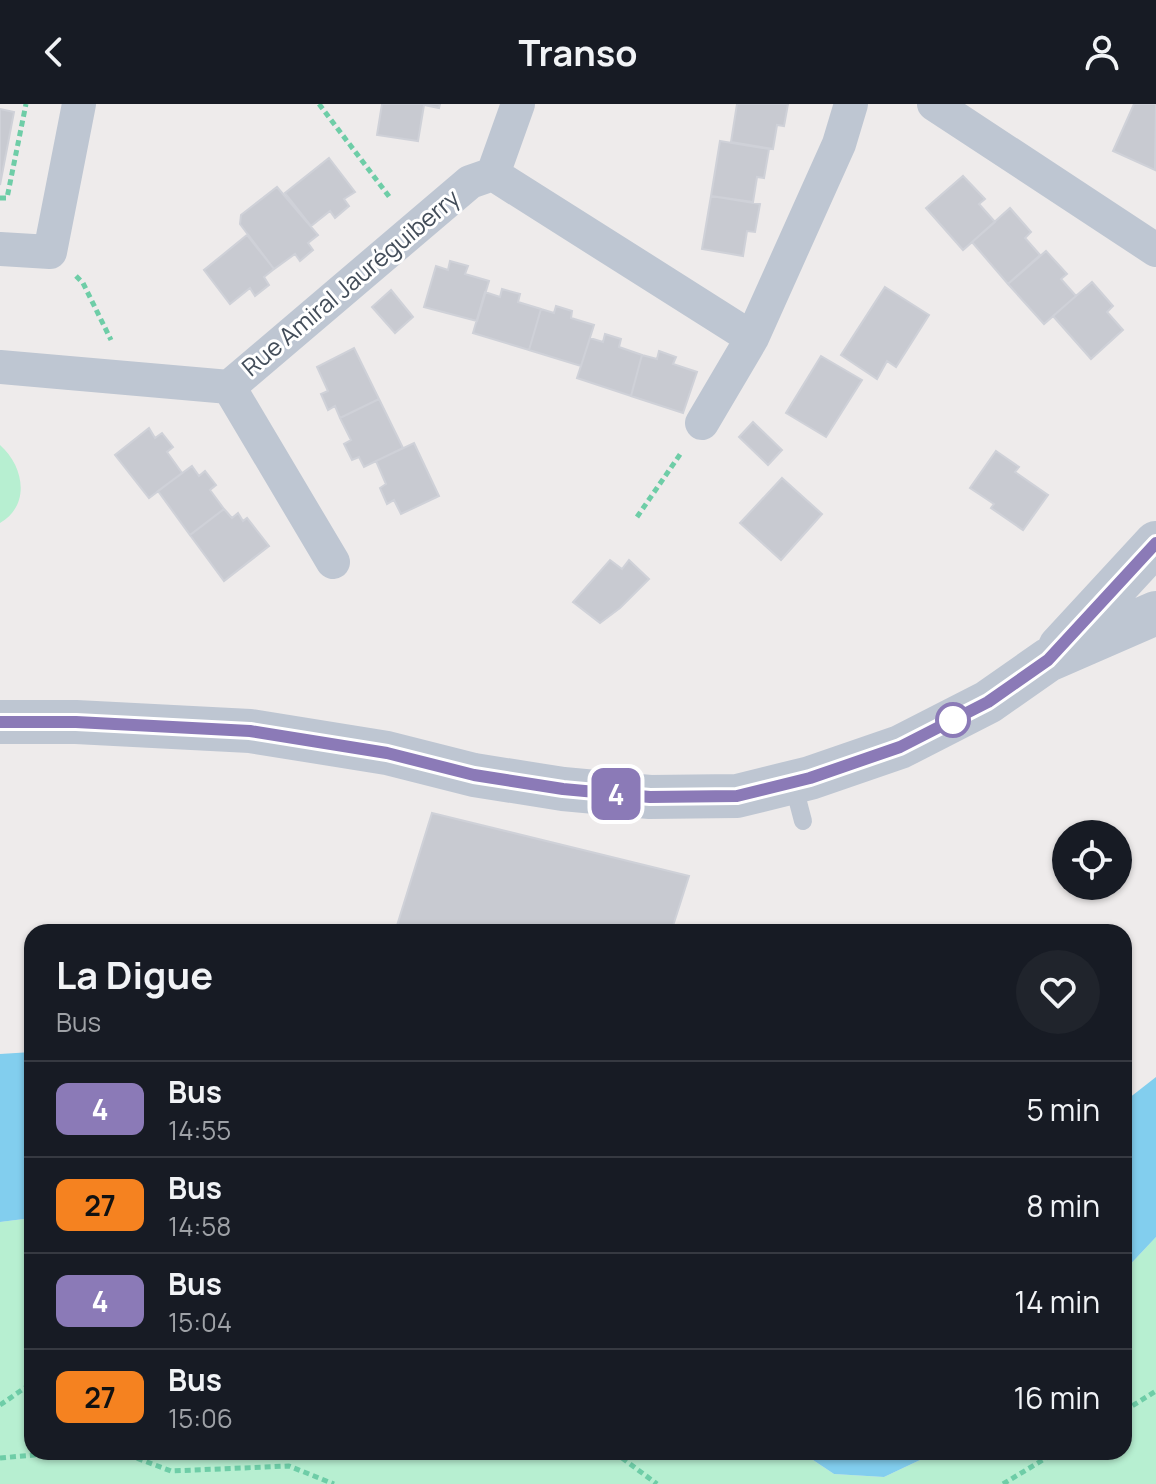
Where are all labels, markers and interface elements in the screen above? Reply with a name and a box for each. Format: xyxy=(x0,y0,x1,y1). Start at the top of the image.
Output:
text: Transo xyxy=(519,28,637,77)
icon: back xyxy=(32,30,76,74)
icon: person xyxy=(1080,30,1124,74)
street label: Rue Amiral Jauréguiberry xyxy=(234,181,466,383)
unlabelled marker xyxy=(936,703,970,737)
line badge: 4 xyxy=(590,768,642,820)
text: 4 xyxy=(607,775,625,813)
map controls xyxy=(1052,820,1132,900)
button: locate xyxy=(1052,820,1132,900)
text: La Digue xyxy=(56,948,213,1000)
button: heart xyxy=(1016,950,1100,1034)
text: Bus xyxy=(56,1004,101,1040)
text: Bus xyxy=(168,1071,222,1112)
text: 5 min xyxy=(1026,1089,1100,1130)
text: 4 xyxy=(91,1090,109,1128)
text: 14:55 xyxy=(168,1112,231,1148)
text: Bus xyxy=(168,1167,222,1208)
text: 8 min xyxy=(1026,1185,1100,1226)
text: 27 xyxy=(84,1186,116,1224)
text: 14:58 xyxy=(168,1208,231,1244)
text: Bus xyxy=(168,1263,222,1304)
text: 14 min xyxy=(1014,1281,1100,1322)
text: 4 xyxy=(91,1282,109,1320)
text: 15:04 xyxy=(168,1304,232,1340)
text: Bus xyxy=(168,1359,222,1400)
text: 16 min xyxy=(1013,1377,1100,1418)
text: 27 xyxy=(84,1378,116,1416)
text: 15:06 xyxy=(168,1400,233,1436)

